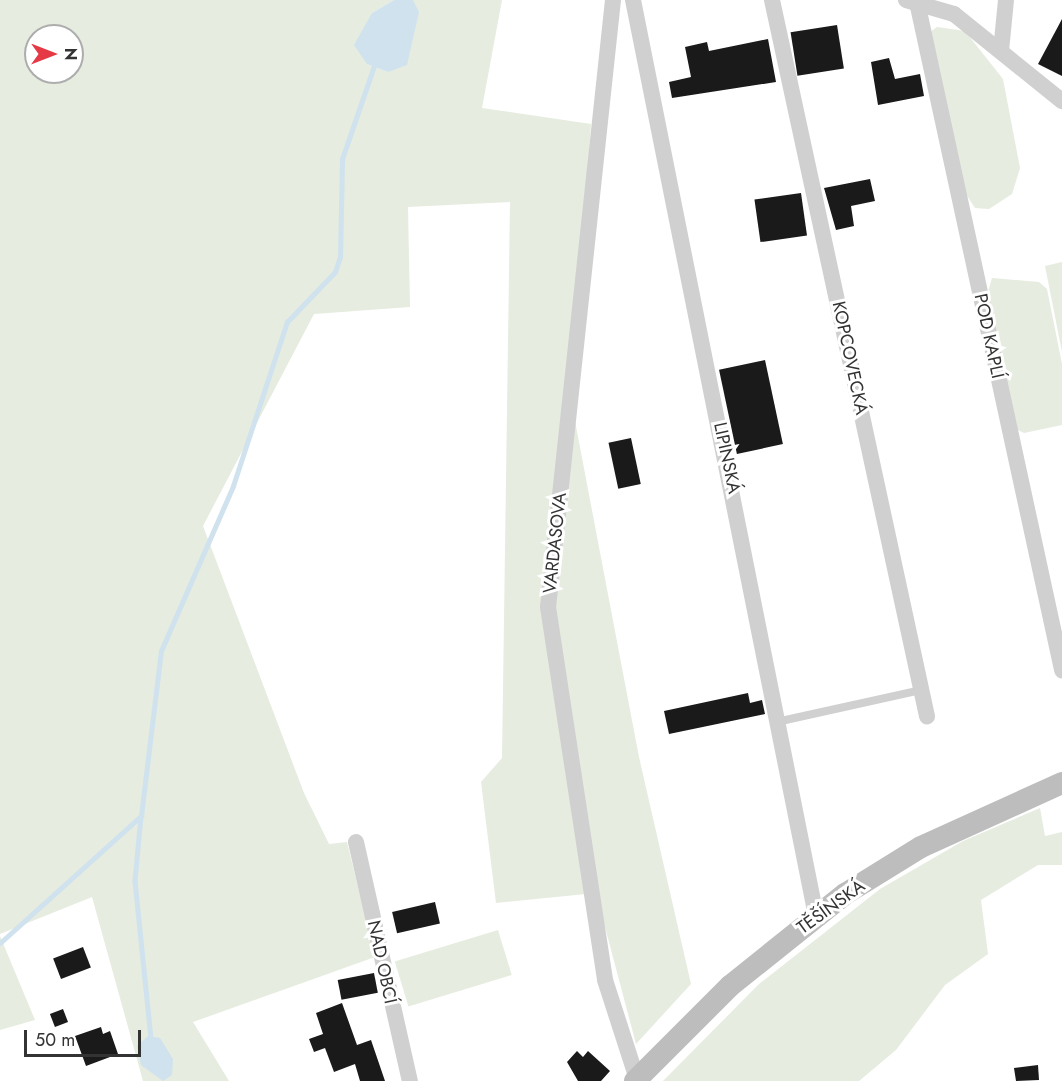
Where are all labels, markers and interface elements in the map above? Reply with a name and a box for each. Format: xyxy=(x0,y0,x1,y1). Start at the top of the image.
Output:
north arrow xyxy=(24,24,84,84)
text: N xyxy=(59,48,82,60)
street label: POD KAPLÍ xyxy=(969,292,1009,380)
street label: KOPCOVECKÁ xyxy=(827,299,873,417)
street label: LIPINSKÁ xyxy=(709,420,745,496)
street label: VARDASOVA xyxy=(539,492,571,594)
street label: TĚŠÍNSKÁ xyxy=(793,875,869,939)
street label: NAD OBCÍ xyxy=(363,918,401,1006)
scale bar xyxy=(27,1018,144,1056)
text: 50 m xyxy=(35,1027,75,1053)

